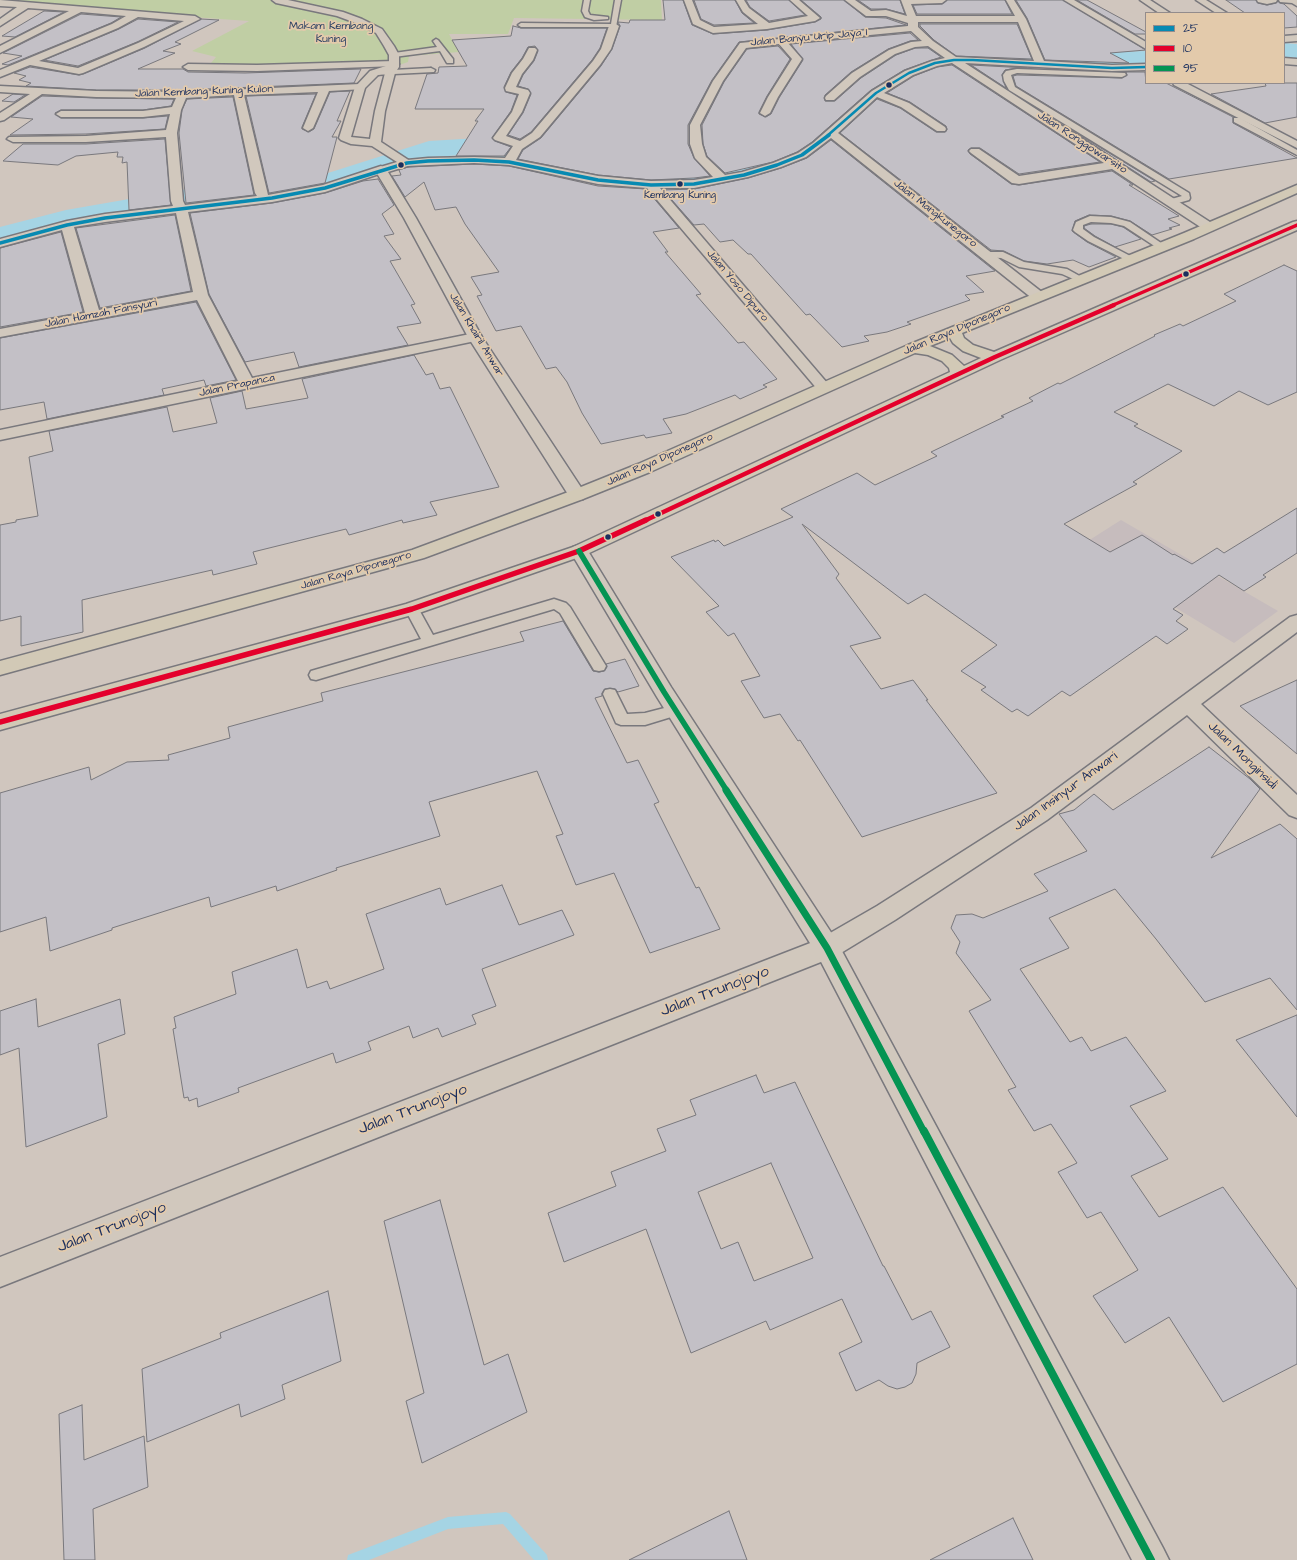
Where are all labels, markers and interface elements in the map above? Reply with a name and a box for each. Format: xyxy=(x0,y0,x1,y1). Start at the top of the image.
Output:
legend xyxy=(1145,12,1285,84)
park label: Makam Kembang Kuning xyxy=(289,20,373,46)
text: 25 xyxy=(1183,20,1198,37)
street label: Jalan Banyu Urip Jaya I xyxy=(750,26,868,50)
text: 10 xyxy=(1183,40,1192,57)
text: 95 xyxy=(1183,60,1198,77)
unlabelled marker xyxy=(884,80,894,90)
street label: Jalan Kembang Kuning Kulon xyxy=(135,83,273,101)
street label: Jalan Ronggowarsito xyxy=(1035,109,1129,177)
unlabelled marker xyxy=(396,160,406,170)
street label: Jalan Mangkunegoro xyxy=(891,177,979,251)
marker: Kembang Kuning xyxy=(675,179,685,189)
place label: Kembang Kuning xyxy=(644,190,716,202)
street label: Jalan Yoso Dipuro xyxy=(703,247,771,325)
unlabelled marker xyxy=(1181,269,1191,279)
street label: Jalan Khairil Anwar xyxy=(446,291,506,379)
street label: Jalan Hamzah Fansyuri xyxy=(44,297,158,331)
street label: Jalan Raya Diponegoro xyxy=(902,301,1012,359)
street label: Jalan Prapanca xyxy=(198,372,276,400)
street label: Jalan Raya Diponegoro xyxy=(605,431,715,489)
unlabelled marker xyxy=(653,509,663,519)
unlabelled marker xyxy=(603,532,613,542)
street label: Jalan Raya Diponegoro xyxy=(299,549,413,593)
street label: Jalan Monginsidi xyxy=(1204,719,1280,793)
street label: Jalan Insinyur Anwari xyxy=(1011,749,1121,835)
street label: Jalan Trunojoyo xyxy=(658,962,772,1022)
street label: Jalan Trunojoyo xyxy=(356,1080,470,1140)
street label: Jalan Trunojoyo xyxy=(55,1198,169,1258)

